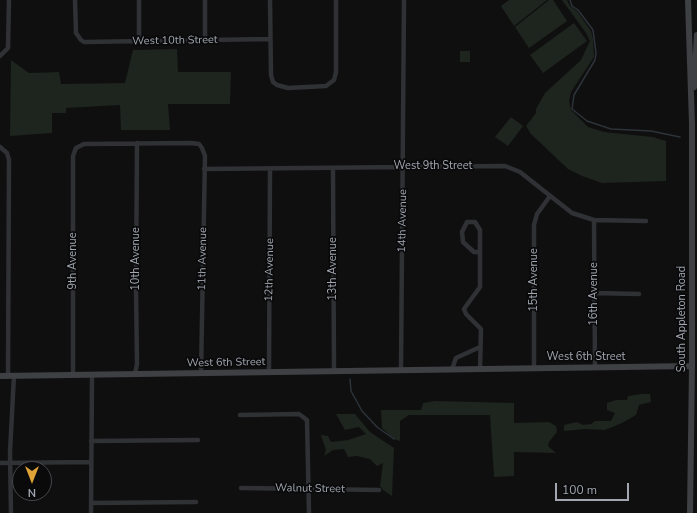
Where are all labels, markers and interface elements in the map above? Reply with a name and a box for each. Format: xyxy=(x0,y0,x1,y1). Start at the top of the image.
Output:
street label: West 10th Street xyxy=(132,34,218,48)
street label: West 9th Street xyxy=(394,159,472,173)
street label: 14th Avenue xyxy=(396,189,410,253)
street label: 10th Avenue xyxy=(129,227,143,291)
street label: 11th Avenue xyxy=(196,227,210,291)
street label: 9th Avenue xyxy=(66,233,80,289)
street label: 13th Avenue xyxy=(326,237,340,301)
street label: 12th Avenue xyxy=(263,238,277,302)
street label: 15th Avenue xyxy=(527,248,541,312)
street label: 16th Avenue xyxy=(587,262,601,326)
street label: South Appleton Road xyxy=(675,266,689,372)
street label: West 6th Street xyxy=(547,350,625,364)
street label: West 6th Street xyxy=(187,356,265,370)
north arrow xyxy=(12,461,52,501)
scale bar xyxy=(557,475,631,501)
street label: Walnut Street xyxy=(275,482,345,496)
text: 100 m xyxy=(562,482,597,498)
text: N xyxy=(28,485,36,500)

